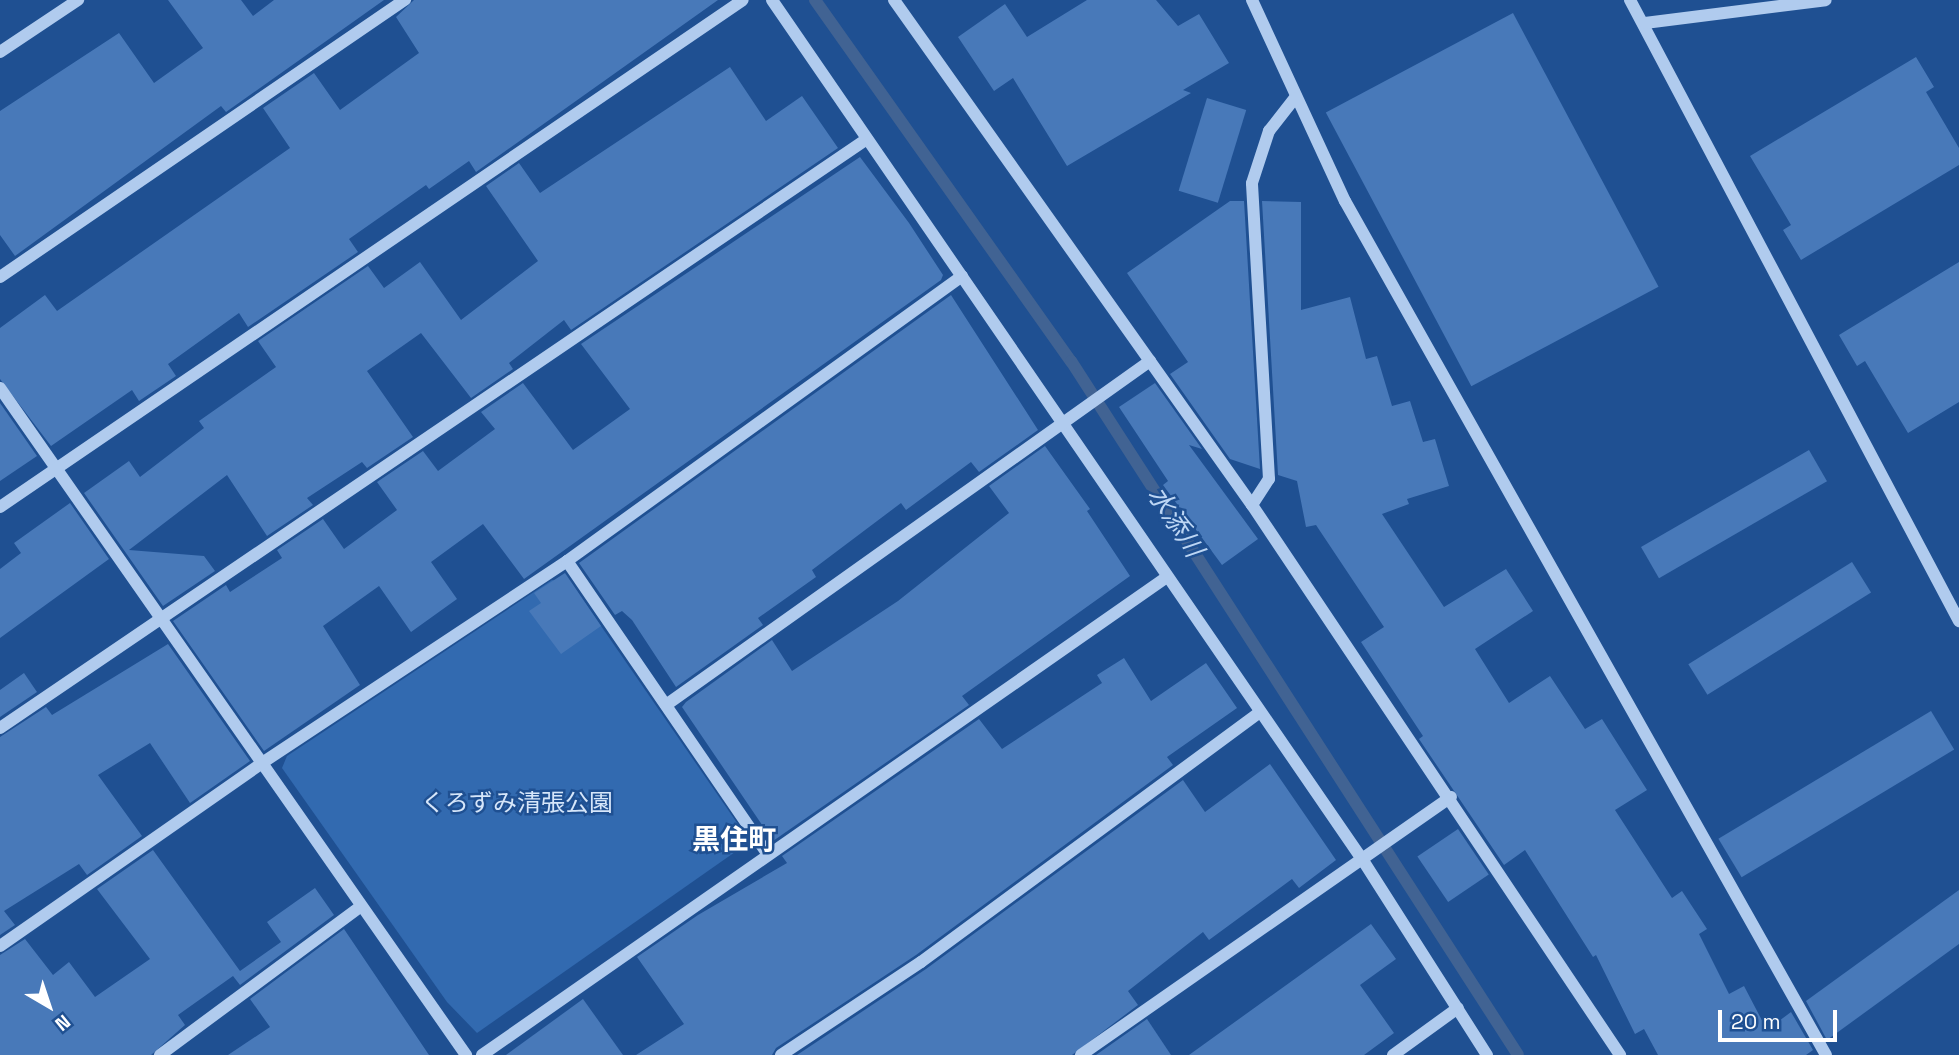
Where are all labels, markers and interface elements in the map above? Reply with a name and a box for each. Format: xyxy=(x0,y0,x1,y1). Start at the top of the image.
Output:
water label: 水添川 xyxy=(1141,481,1209,563)
park label: くろずみ清張公園 xyxy=(421,789,613,817)
district label: 黒住町 xyxy=(692,822,776,856)
north arrow xyxy=(14,971,84,1041)
scale bar xyxy=(1721,996,1840,1040)
text: 20 m xyxy=(1731,1008,1781,1035)
text: N xyxy=(50,1009,75,1036)

